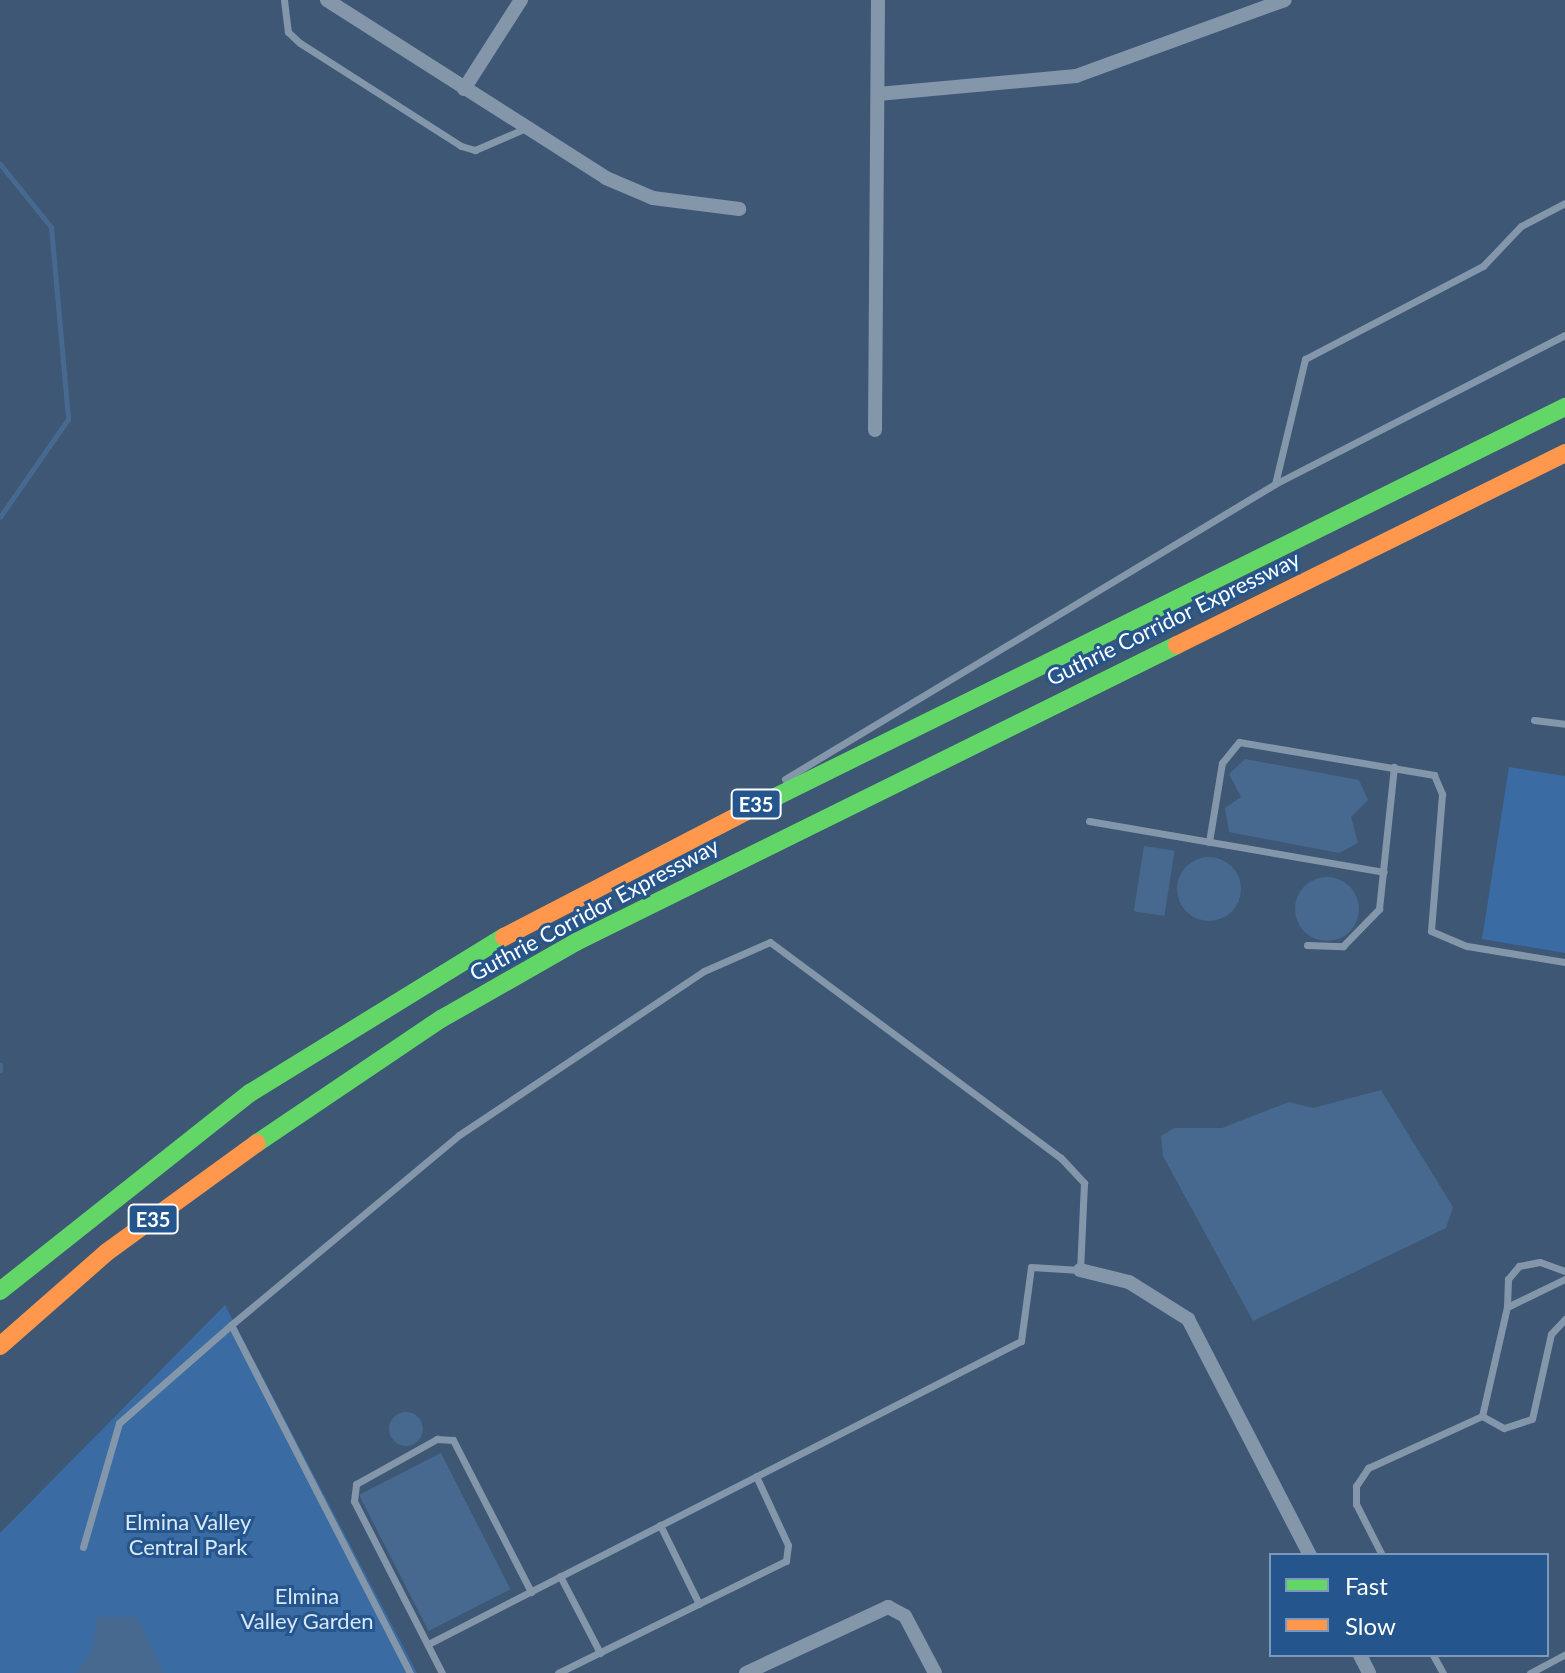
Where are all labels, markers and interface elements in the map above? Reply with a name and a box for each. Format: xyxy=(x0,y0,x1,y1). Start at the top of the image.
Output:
street label: Guthrie Corridor Expressway xyxy=(1042,545,1304,691)
road number: E35 xyxy=(730,788,782,820)
street label: Guthrie Corridor Expressway xyxy=(465,832,723,986)
road number: E35 xyxy=(127,1203,179,1235)
park label: Elmina Valley Central Park xyxy=(124,1508,252,1560)
legend xyxy=(1269,1553,1549,1657)
text: Fast xyxy=(1345,1571,1388,1600)
park label: Elmina Valley Garden xyxy=(240,1582,374,1634)
text: Slow xyxy=(1345,1611,1396,1640)

